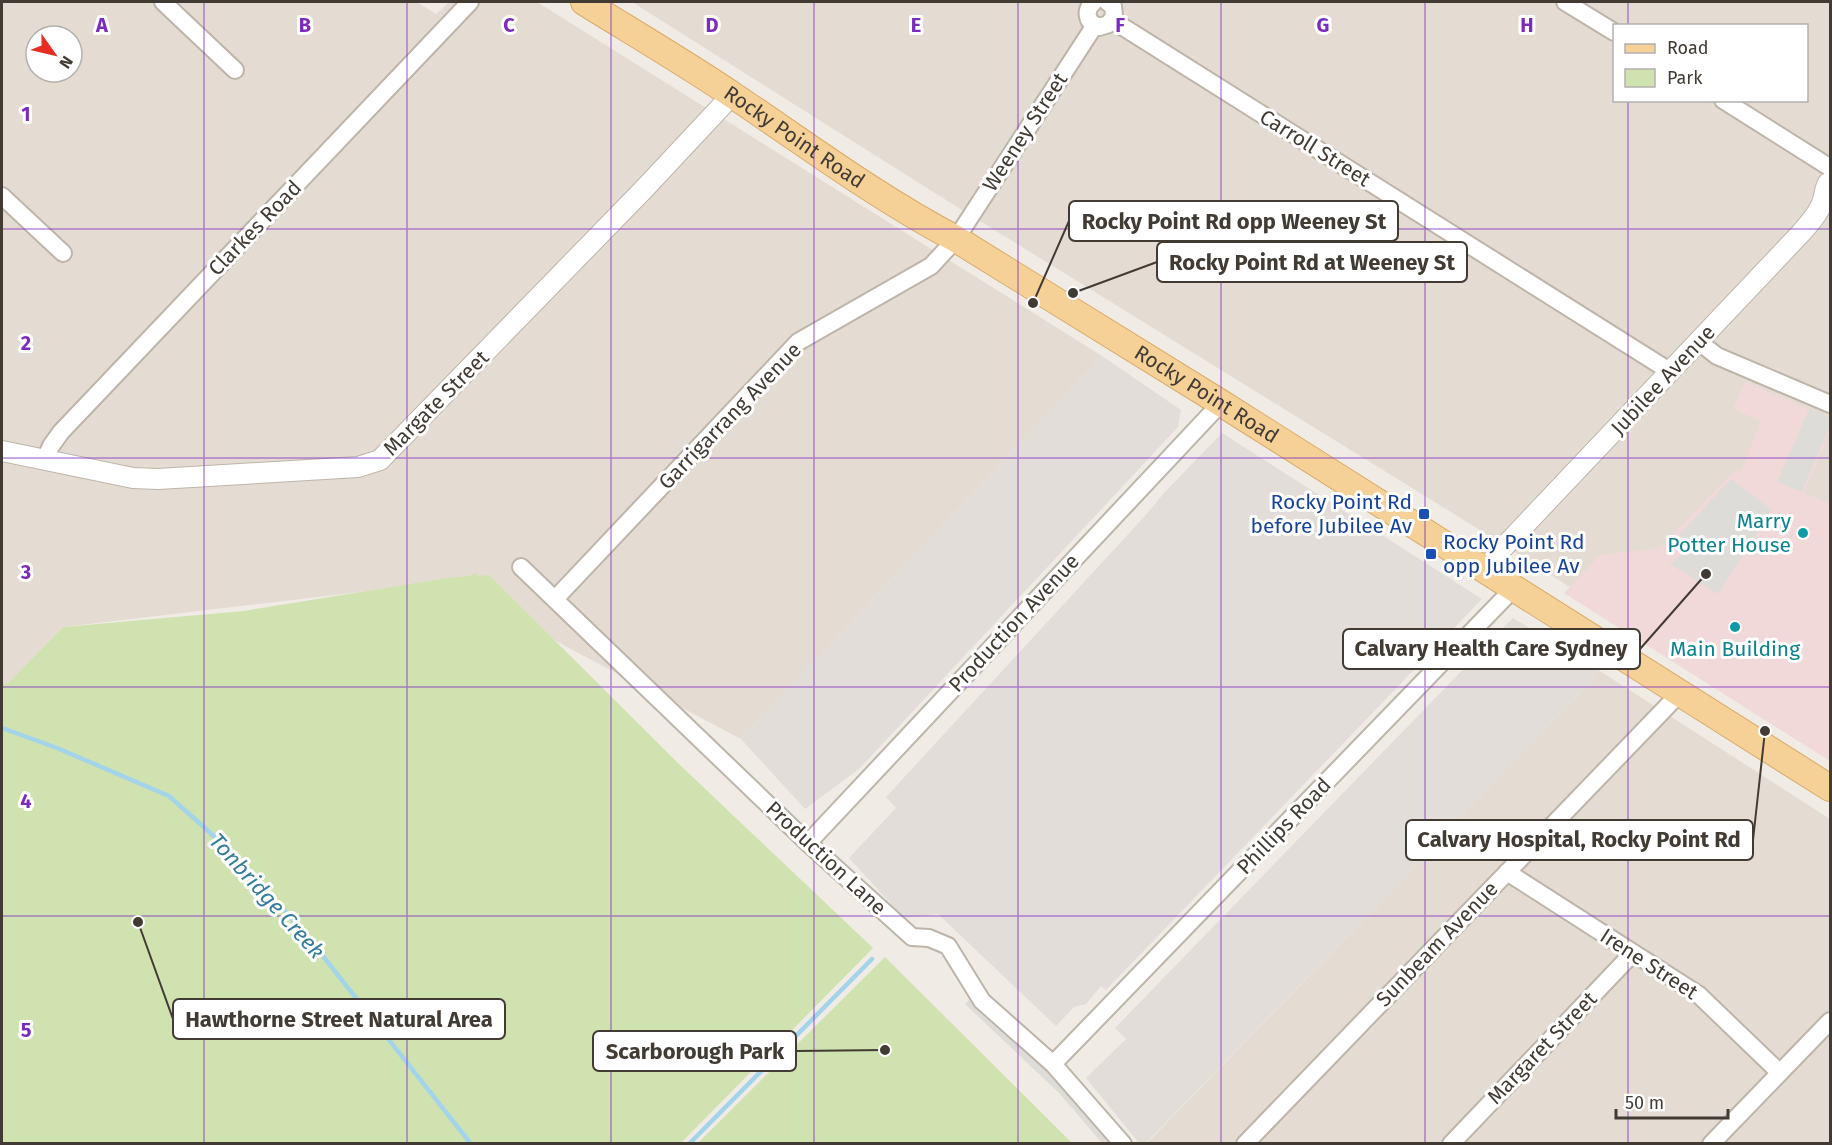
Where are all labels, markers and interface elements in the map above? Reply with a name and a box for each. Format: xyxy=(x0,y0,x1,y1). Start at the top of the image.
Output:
text: A xyxy=(95,13,109,37)
text: B xyxy=(299,13,311,37)
text: C xyxy=(503,13,515,37)
text: D xyxy=(705,13,719,37)
text: E xyxy=(911,13,921,37)
text: F xyxy=(1115,13,1125,37)
text: G xyxy=(1317,13,1329,37)
text: H xyxy=(1520,13,1534,37)
north arrow xyxy=(24,24,84,84)
legend xyxy=(1613,24,1808,102)
text: Road xyxy=(1667,37,1709,59)
text: N xyxy=(55,52,77,72)
street label: Weeney Street xyxy=(977,67,1073,196)
text: Park xyxy=(1667,67,1703,89)
street label: Rocky Point Road xyxy=(719,80,870,194)
text: 1 xyxy=(21,102,31,126)
street label: Carroll Street xyxy=(1255,104,1376,193)
street label: Clarkes Road xyxy=(203,175,307,281)
callout: Rocky Point Rd opp Weeney St xyxy=(1069,201,1398,241)
text: Rocky Point Rd opp Weeney St xyxy=(1082,208,1387,235)
callout: Rocky Point Rd at Weeney St xyxy=(1157,242,1467,282)
text: Rocky Point Rd at Weeney St xyxy=(1169,249,1455,276)
street label: Jubilee Avenue xyxy=(1605,319,1721,441)
text: 2 xyxy=(21,331,31,355)
street label: Garrigarrang Avenue xyxy=(653,337,807,495)
street label: Rocky Point Road xyxy=(1130,340,1283,449)
street label: Margate Street xyxy=(378,344,495,461)
place label: Rocky Point Rd before Jubilee Av xyxy=(1251,489,1413,539)
marker: Rocky Point Rd before Jubilee Av xyxy=(1417,507,1431,521)
place label: Marry Potter House xyxy=(1667,508,1792,558)
marker: Marry Potter House xyxy=(1796,526,1810,540)
place label: Rocky Point Rd opp Jubilee Av xyxy=(1443,529,1585,579)
marker: Rocky Point Rd opp Jubilee Av xyxy=(1424,547,1438,561)
street label: Production Avenue xyxy=(943,548,1085,698)
text: 3 xyxy=(20,560,31,584)
marker: Main Building xyxy=(1728,620,1742,634)
callout: Calvary Health Care Sydney xyxy=(1343,629,1640,669)
text: Calvary Health Care Sydney xyxy=(1354,635,1628,662)
place label: Main Building xyxy=(1670,636,1800,662)
street label: Phillips Road xyxy=(1231,772,1337,880)
text: 4 xyxy=(20,789,32,813)
street label: Production Lane xyxy=(760,795,892,921)
callout: Calvary Hospital, Rocky Point Rd xyxy=(1406,820,1753,860)
text: Calvary Hospital, Rocky Point Rd xyxy=(1417,826,1741,853)
water label: Tonbridge Creek xyxy=(204,828,330,964)
street label: Sunbeam Avenue xyxy=(1371,876,1503,1012)
street label: Irene Street xyxy=(1595,923,1703,1005)
street label: Margaret Street xyxy=(1482,986,1603,1110)
callout: Hawthorne Street Natural Area xyxy=(173,999,505,1039)
text: Hawthorne Street Natural Area xyxy=(185,1006,493,1033)
text: 5 xyxy=(21,1018,32,1042)
callout: Scarborough Park xyxy=(593,1031,796,1071)
text: Scarborough Park xyxy=(606,1038,785,1065)
scale bar xyxy=(1616,1082,1728,1120)
text: 50 m xyxy=(1625,1092,1664,1114)

